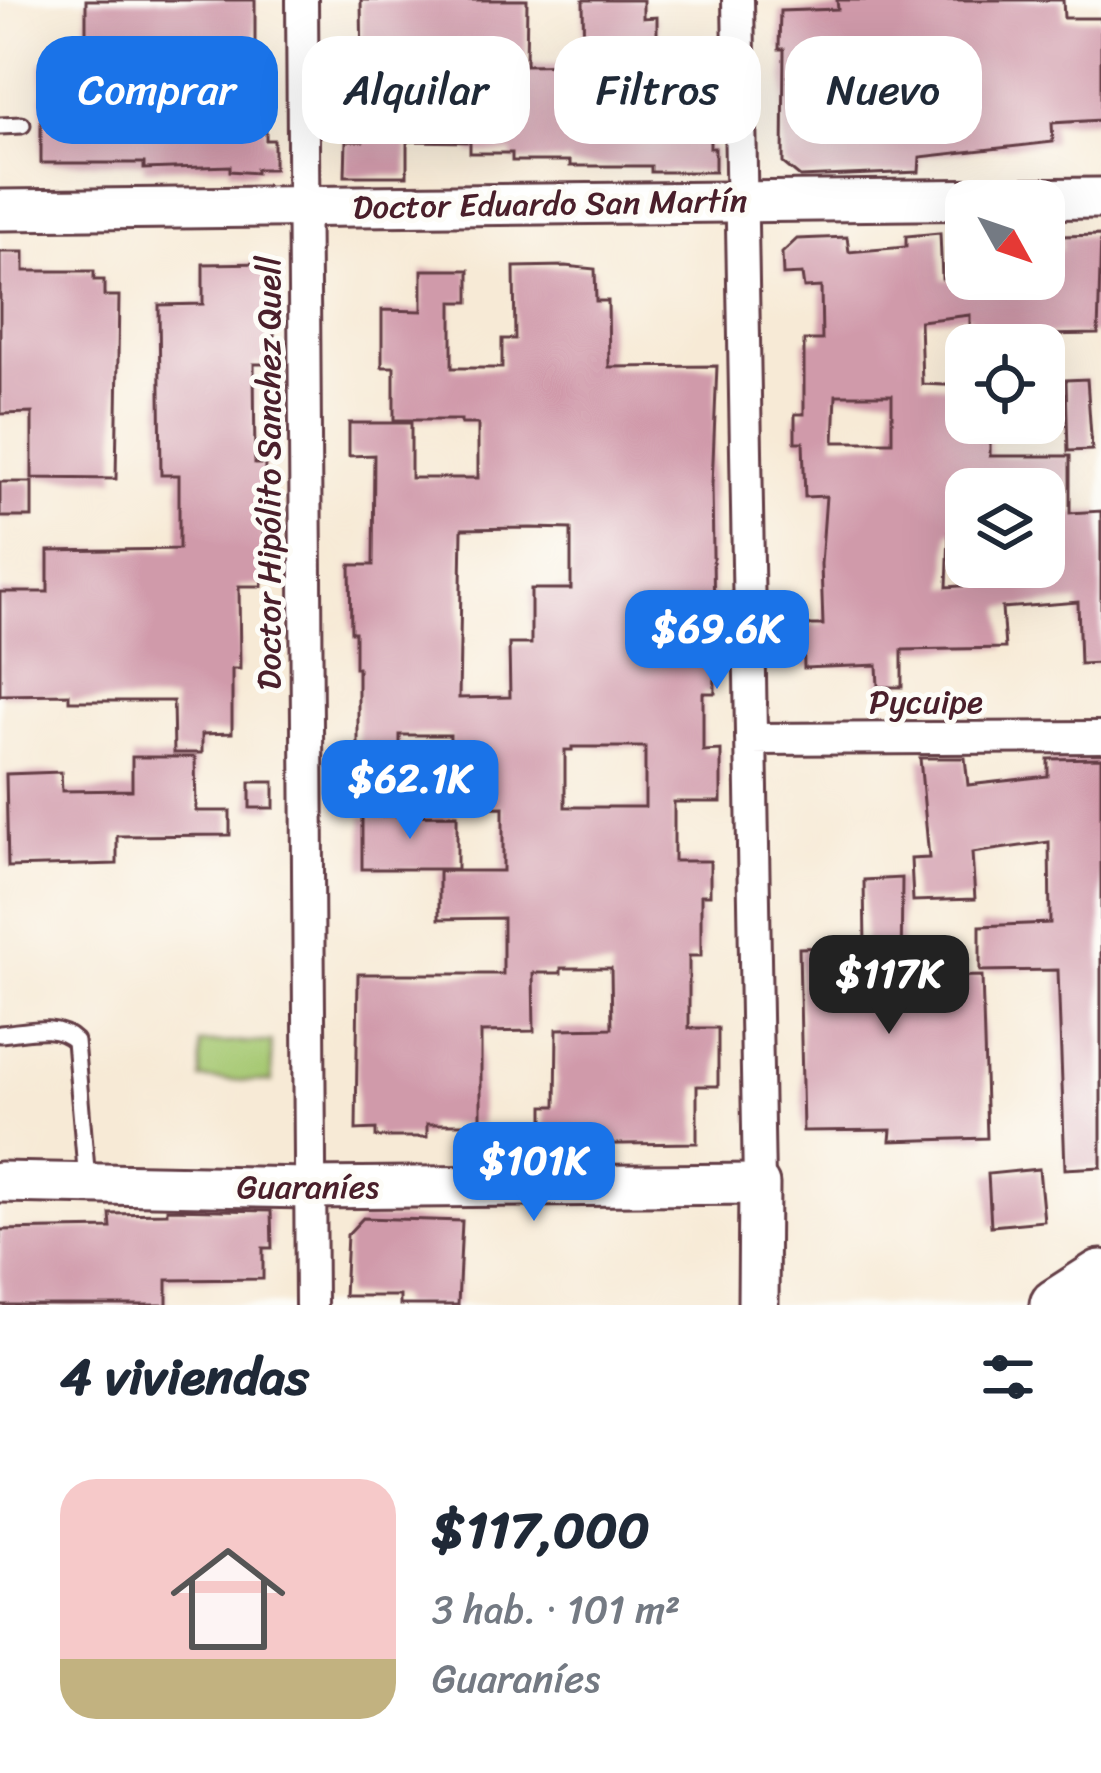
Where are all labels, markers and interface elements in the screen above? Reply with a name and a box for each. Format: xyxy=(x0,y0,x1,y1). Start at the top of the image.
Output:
chip: Comprar xyxy=(36,36,278,144)
chip: Alquilar xyxy=(302,36,530,144)
chip: Filtros xyxy=(554,36,761,144)
chip: Nuevo xyxy=(785,36,982,144)
street label: Doctor Eduardo San Martín xyxy=(352,172,748,236)
north arrow xyxy=(945,180,1065,300)
map controls xyxy=(945,180,1065,588)
street label: Doctor Hipólito Sanchez Quell xyxy=(240,255,298,690)
button: locate xyxy=(945,324,1065,444)
button: layers xyxy=(945,468,1065,588)
pin: $69.6K xyxy=(619,590,815,692)
text: $69.6K xyxy=(652,594,782,663)
street label: Pycuipe xyxy=(869,673,983,731)
pin: $62.1K xyxy=(312,740,508,842)
text: $62.1K xyxy=(348,744,472,813)
pin: $117K xyxy=(805,935,973,1037)
text: $117K xyxy=(836,939,942,1008)
pin: $101K xyxy=(450,1122,618,1224)
text: $101K xyxy=(480,1126,588,1195)
street label: Guaraníes xyxy=(237,1158,380,1216)
text: 4 viviendas xyxy=(60,1332,309,1422)
icon: filters xyxy=(975,1344,1041,1410)
text: $117,000 xyxy=(432,1485,650,1575)
icon: home xyxy=(156,1527,300,1671)
text: 3 hab. · 101 m² xyxy=(432,1575,680,1644)
text: Guaraníes xyxy=(432,1644,600,1713)

